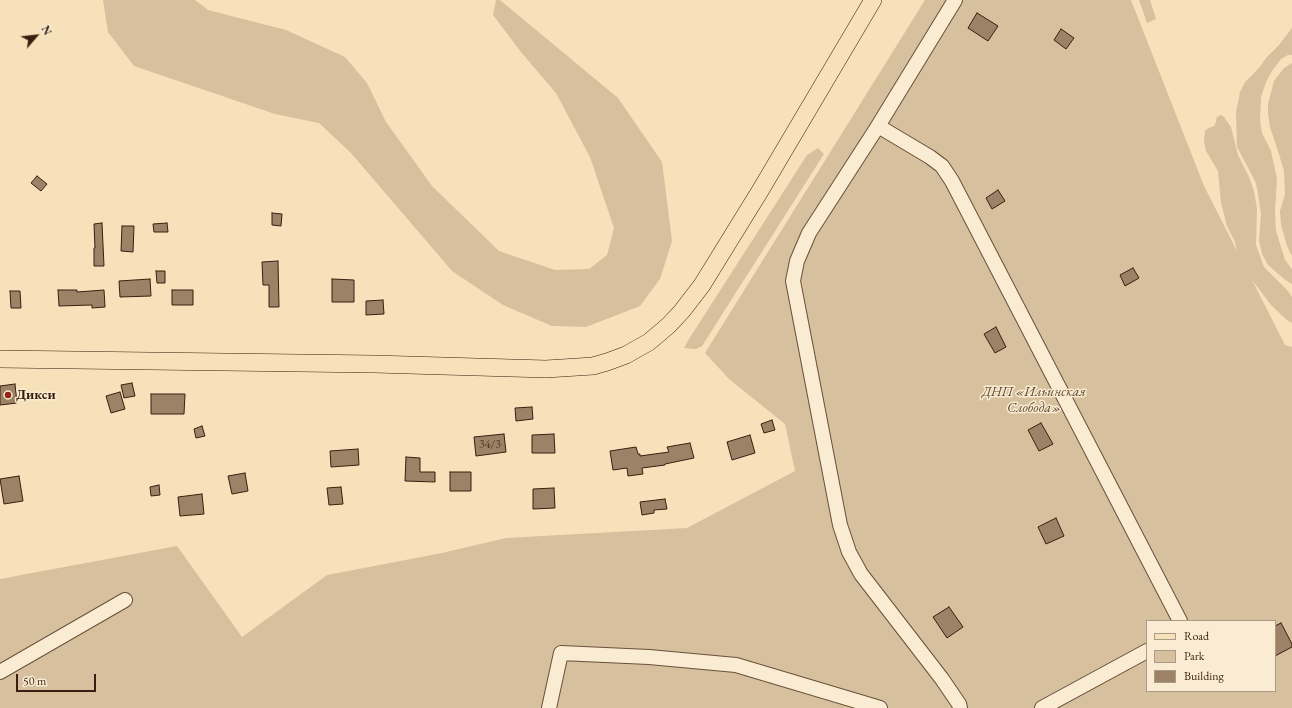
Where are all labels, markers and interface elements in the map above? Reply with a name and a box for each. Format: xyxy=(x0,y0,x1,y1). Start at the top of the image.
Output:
north arrow xyxy=(16,16,56,56)
text: N xyxy=(38,23,55,38)
park label: ДНП «Ильинская Слобода» xyxy=(982,384,1086,416)
place label: Дикси xyxy=(16,387,56,403)
marker: Дикси xyxy=(3,390,13,400)
house number: 34/3 xyxy=(479,438,501,452)
legend xyxy=(1146,620,1276,692)
text: Road xyxy=(1184,628,1209,644)
text: Park xyxy=(1184,648,1204,664)
scale bar xyxy=(18,666,98,692)
text: Building xyxy=(1184,668,1224,684)
text: 50 m xyxy=(23,673,46,689)

